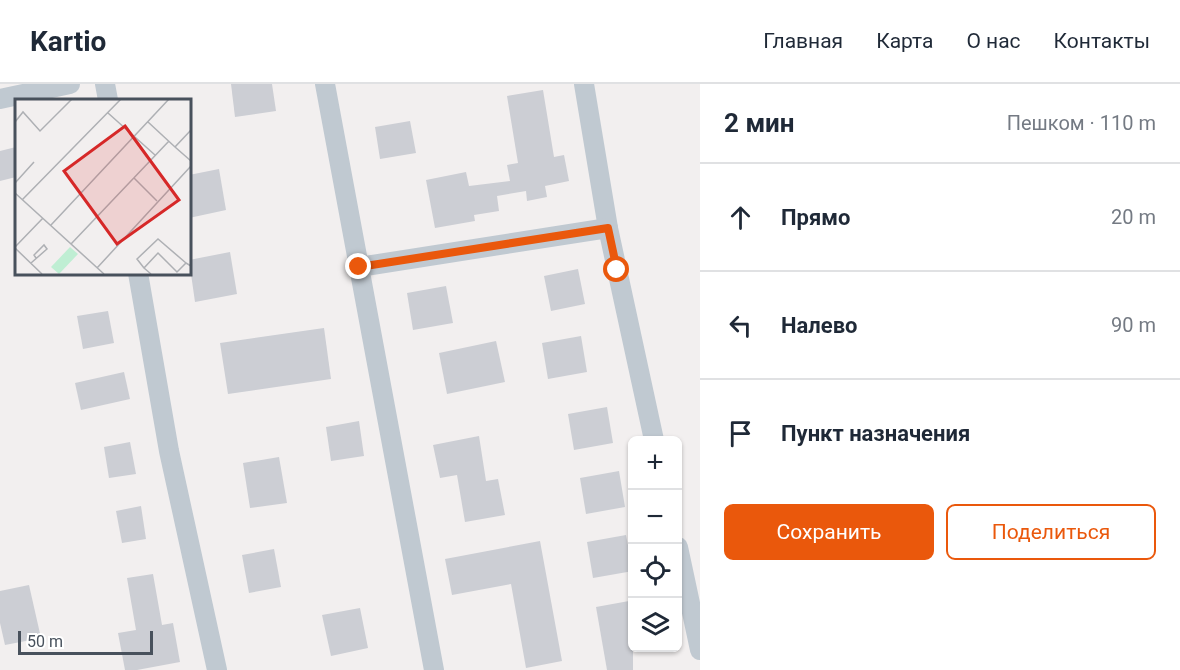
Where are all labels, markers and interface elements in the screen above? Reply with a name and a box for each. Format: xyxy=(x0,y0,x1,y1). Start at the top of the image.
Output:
text: Kartio xyxy=(30,25,106,58)
text: Главная xyxy=(763,29,843,53)
text: Карта xyxy=(876,29,933,53)
text: О нас xyxy=(966,29,1021,53)
text: Контакты xyxy=(1054,29,1150,53)
inset map xyxy=(15,99,190,274)
text: 2 мин xyxy=(724,108,795,138)
text: Пешком · 110 m xyxy=(1007,111,1156,135)
icon: ahead xyxy=(724,201,757,234)
text: Прямо xyxy=(781,205,850,230)
text: 20 m xyxy=(1111,205,1156,229)
route end xyxy=(345,253,371,279)
route start xyxy=(603,256,629,282)
icon: left xyxy=(724,309,757,342)
text: Налево xyxy=(781,313,858,338)
text: 90 m xyxy=(1111,313,1156,337)
icon: arrive xyxy=(724,417,757,450)
text: Пункт назначения xyxy=(781,421,970,446)
map controls xyxy=(628,436,682,652)
button: + xyxy=(628,436,682,490)
button: − xyxy=(628,490,682,544)
button: Сохранить xyxy=(724,504,934,560)
button: Поделиться xyxy=(946,504,1156,560)
button: locate xyxy=(628,544,682,598)
button: layers xyxy=(628,598,682,652)
scale bar xyxy=(18,628,153,656)
text: 50 m xyxy=(27,632,63,651)

